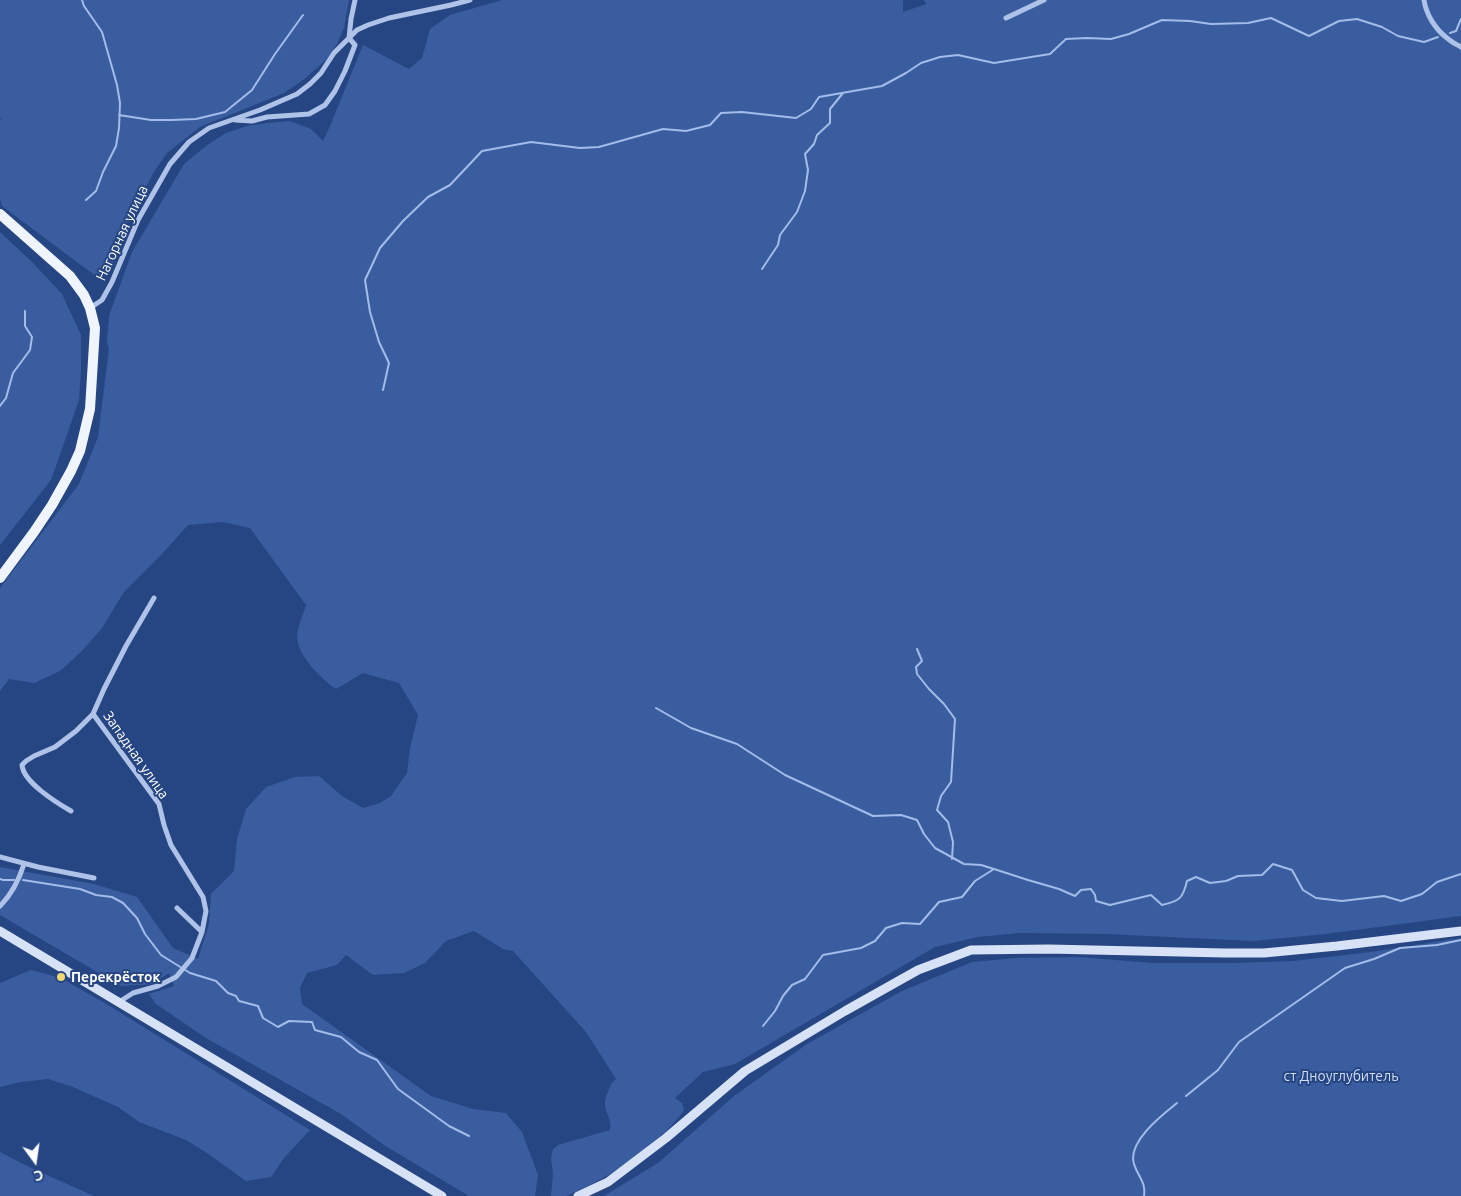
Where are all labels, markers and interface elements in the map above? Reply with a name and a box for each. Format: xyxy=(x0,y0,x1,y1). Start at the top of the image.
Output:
street label: Нагорная улица xyxy=(93,183,151,283)
street label: Западная улица xyxy=(100,708,172,802)
place label: Перекрёсток xyxy=(71,969,160,985)
marker: Перекрёсток xyxy=(55,971,67,983)
park label: ст Дноуглубитель xyxy=(1283,1068,1399,1084)
north arrow xyxy=(10,1136,60,1186)
text: С xyxy=(32,1167,45,1184)

